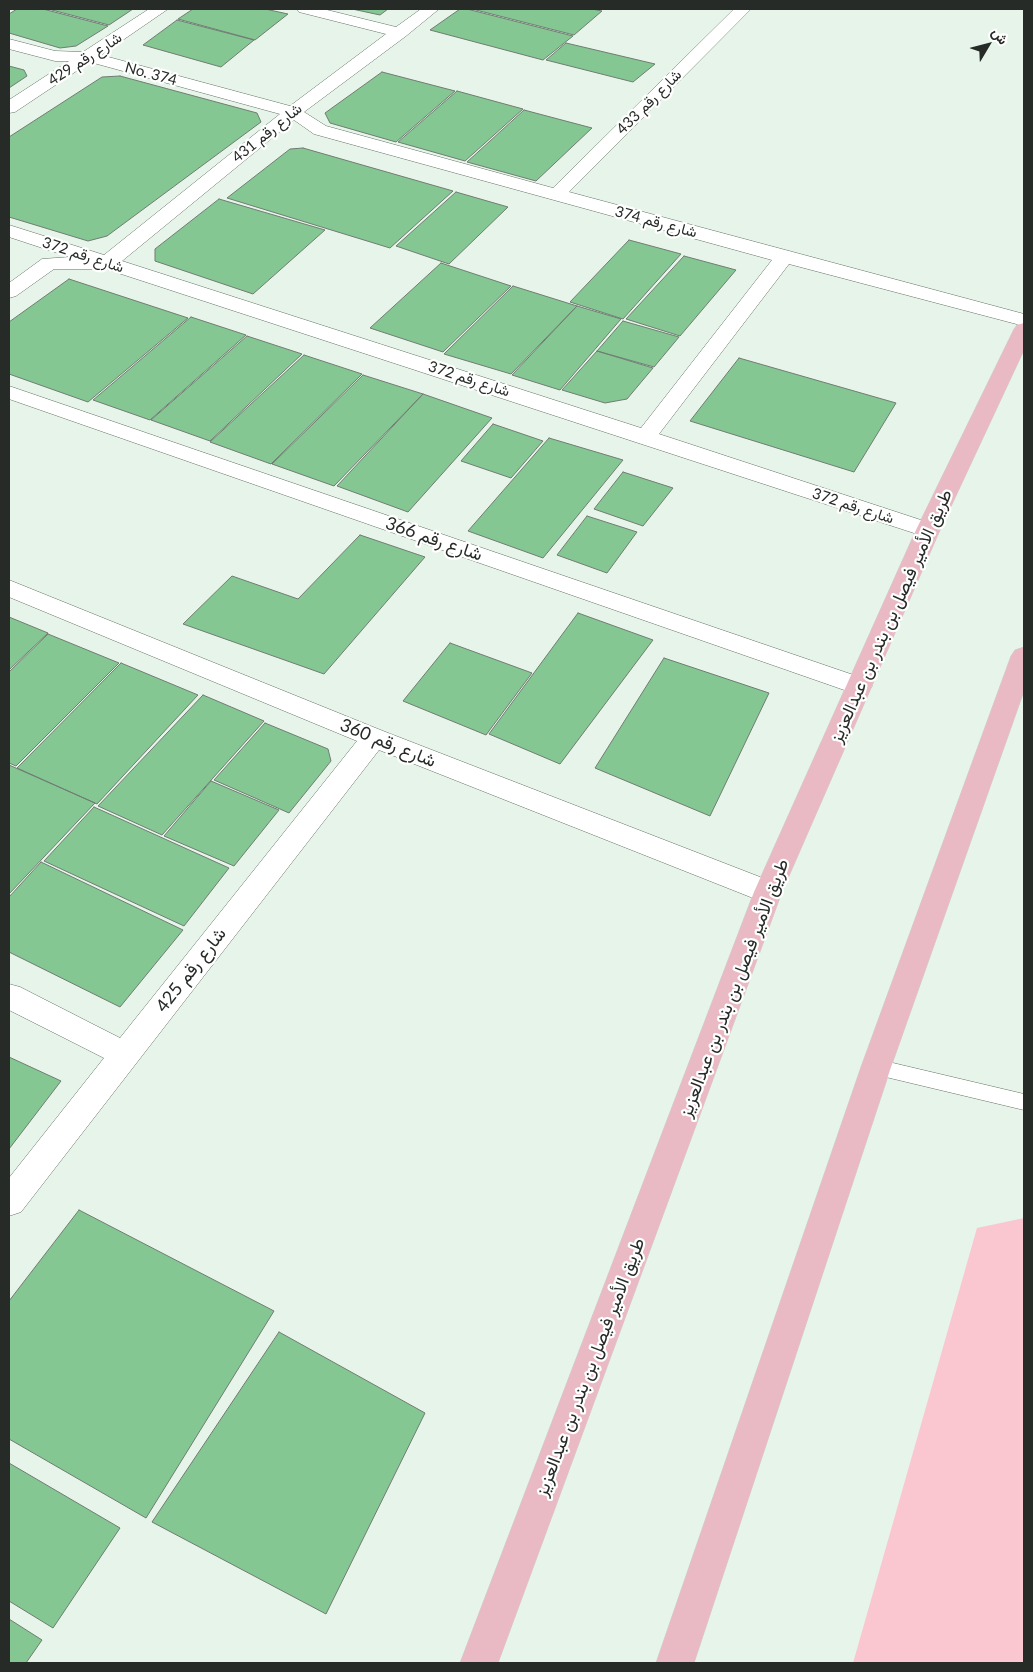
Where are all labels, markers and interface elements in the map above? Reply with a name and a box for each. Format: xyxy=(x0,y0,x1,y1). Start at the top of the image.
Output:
north arrow xyxy=(963,20,1013,70)
text: ش xyxy=(989,24,1012,48)
street label: شارع رقم 429 xyxy=(45,28,125,90)
street label: No. 374 xyxy=(123,58,179,90)
street label: شارع رقم 433 xyxy=(613,66,685,138)
street label: شارع رقم 431 xyxy=(229,99,305,167)
street label: شارع رقم 374 xyxy=(613,202,699,242)
street label: شارع رقم 372 xyxy=(40,233,126,277)
street label: شارع رقم 372 xyxy=(426,357,512,401)
street label: شارع رقم 372 xyxy=(810,484,896,528)
street label: طريق الأمير فيصل بن بندر بن عبدالعزيز xyxy=(825,486,957,746)
street label: شارع رقم 366 xyxy=(383,512,485,566)
street label: شارع رقم 360 xyxy=(337,714,439,772)
street label: طريق الأمير فيصل بن بندر بن عبدالعزيز xyxy=(675,856,793,1120)
street label: شارع رقم 425 xyxy=(151,923,231,1017)
street label: طريق الأمير فيصل بن بندر بن عبدالعزيز xyxy=(531,1235,649,1499)

